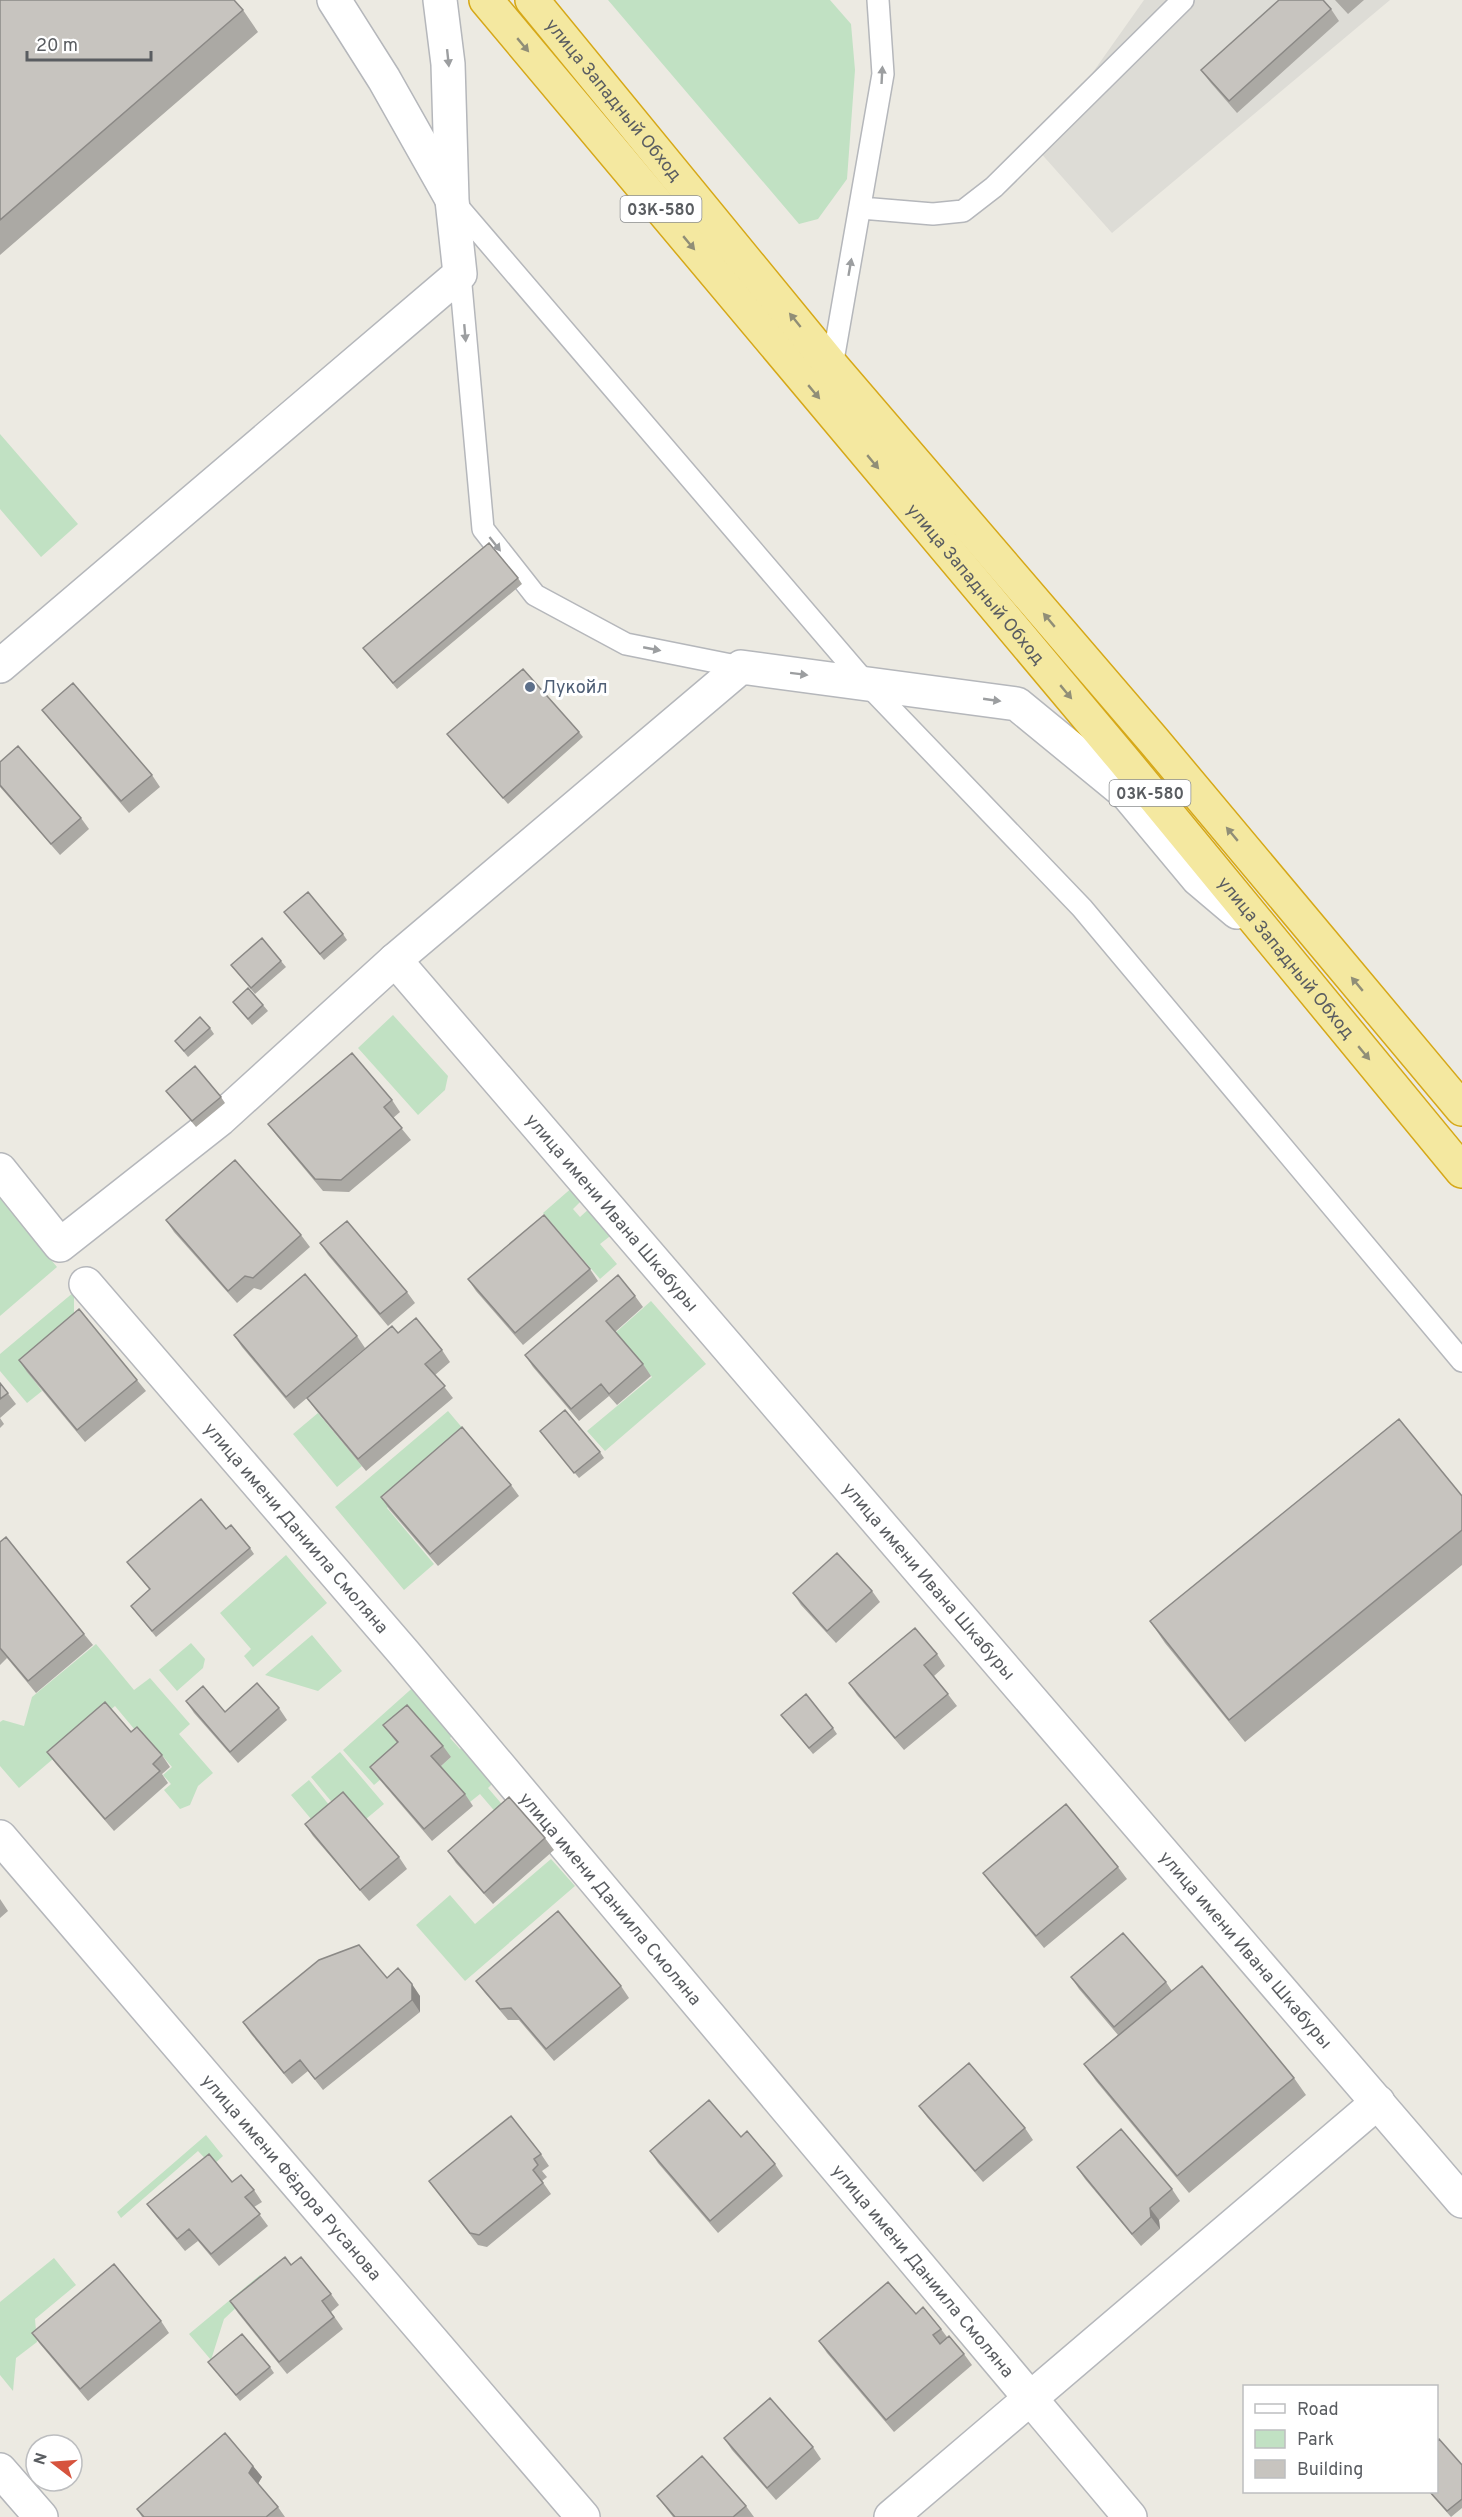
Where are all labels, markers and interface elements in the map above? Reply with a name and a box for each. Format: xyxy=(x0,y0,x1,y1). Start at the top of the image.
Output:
street label: улица Западный Обход xyxy=(539,15,686,187)
scale bar xyxy=(27,24,152,62)
text: 20 m xyxy=(36,35,78,58)
one-way arrow xyxy=(517,37,530,53)
one-way arrow xyxy=(443,49,452,68)
one-way arrow xyxy=(877,65,887,84)
road number: 03К-580 xyxy=(620,196,702,222)
one-way arrow xyxy=(682,235,695,250)
one-way arrow xyxy=(846,257,855,276)
one-way arrow xyxy=(790,313,802,328)
one-way arrow xyxy=(460,323,470,342)
one-way arrow xyxy=(807,384,820,399)
one-way arrow xyxy=(866,454,879,469)
street label: улица Западный Обход xyxy=(900,499,1049,670)
one-way arrow xyxy=(489,536,501,551)
one-way arrow xyxy=(1043,613,1056,628)
one-way arrow xyxy=(643,645,662,654)
one-way arrow xyxy=(790,669,809,679)
place label: Лукойл xyxy=(542,677,608,700)
marker: Лукойл xyxy=(523,680,537,694)
one-way arrow xyxy=(1059,684,1072,699)
one-way arrow xyxy=(983,696,1002,705)
road number: 03К-580 xyxy=(1110,780,1190,806)
one-way arrow xyxy=(1226,827,1239,842)
street label: улица Западный Обход xyxy=(1212,873,1359,1044)
one-way arrow xyxy=(1351,976,1364,991)
one-way arrow xyxy=(1357,1045,1370,1060)
street label: улица имени Ивана Шкабуры xyxy=(519,1110,702,1317)
street label: улица имени Даниила Смоляна xyxy=(198,1418,392,1639)
street label: улица имени Ивана Шкабуры xyxy=(836,1478,1019,1686)
street label: улица имени Даниила Смоляна xyxy=(513,1788,706,2011)
street label: улица имени Ивана Шкабуры xyxy=(1153,1847,1336,2054)
street label: улица имени Фёдора Русанова xyxy=(195,2070,385,2286)
street label: улица имени Даниила Смоляна xyxy=(826,2160,1018,2383)
legend xyxy=(1243,2385,1438,2493)
text: Road xyxy=(1297,2399,1339,2422)
text: Park xyxy=(1297,2429,1334,2452)
north arrow xyxy=(24,2433,84,2493)
text: N xyxy=(30,2451,53,2468)
text: Building xyxy=(1297,2459,1363,2482)

